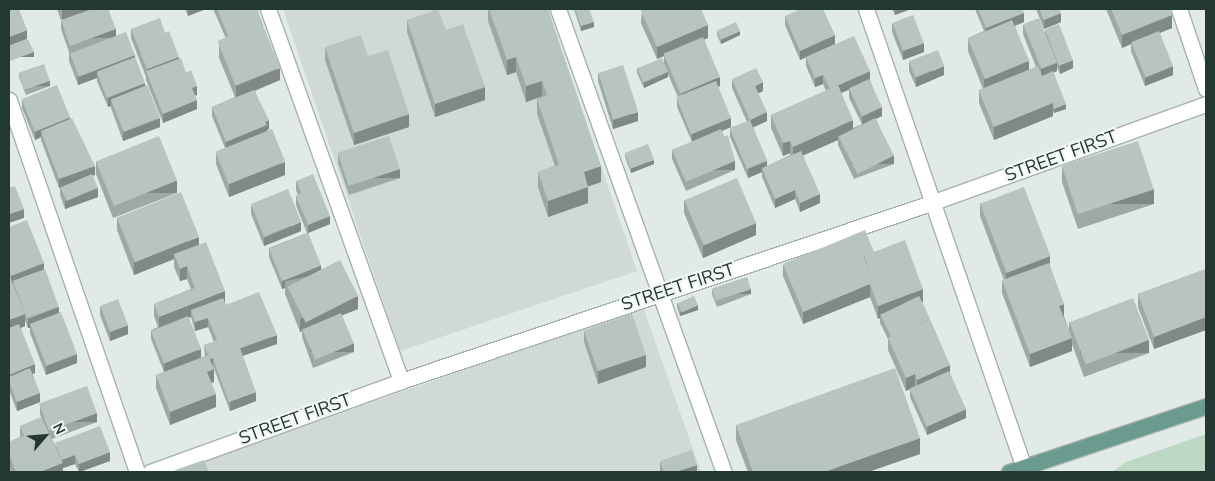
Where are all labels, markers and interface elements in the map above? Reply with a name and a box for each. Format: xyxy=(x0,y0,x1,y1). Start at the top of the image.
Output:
street label: STREET FIRST xyxy=(1002,126,1120,186)
street label: STREET FIRST xyxy=(619,258,737,316)
street label: STREET FIRST xyxy=(236,389,354,449)
north arrow xyxy=(20,411,70,461)
text: N xyxy=(48,420,70,438)

